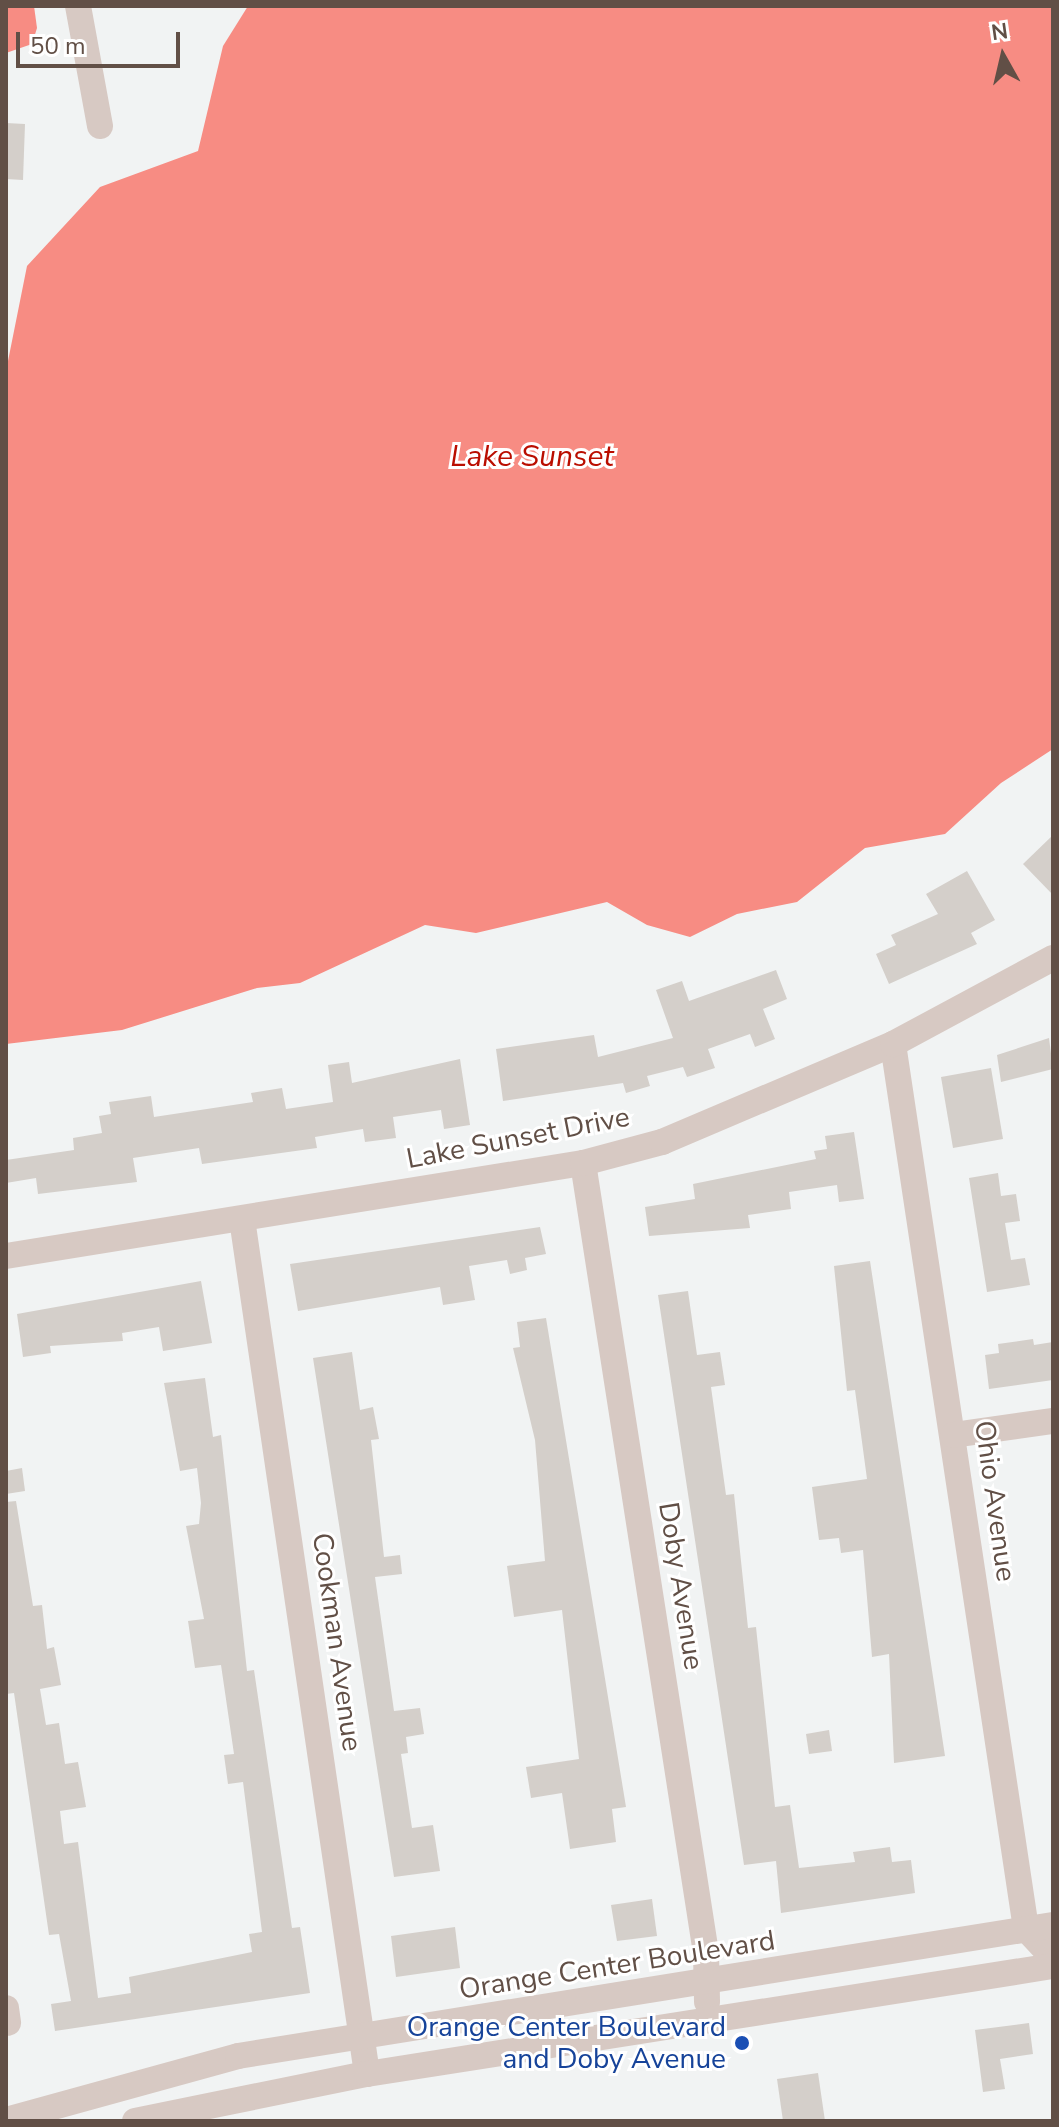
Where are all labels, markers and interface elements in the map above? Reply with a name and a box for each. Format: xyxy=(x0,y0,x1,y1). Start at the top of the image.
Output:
scale bar xyxy=(20,16,184,66)
north arrow xyxy=(963,16,1043,96)
text: N xyxy=(989,16,1010,48)
text: 50 m xyxy=(30,30,86,62)
water label: Lake Sunset xyxy=(450,439,614,475)
street label: Lake Sunset Drive xyxy=(404,1100,632,1176)
street label: Ohio Avenue xyxy=(967,1418,1023,1584)
street label: Doby Avenue xyxy=(651,1500,711,1672)
street label: Cookman Avenue xyxy=(305,1531,369,1753)
street label: Orange Center Boulevard xyxy=(457,1923,777,2007)
place label: Orange Center Boulevard and Doby Avenue xyxy=(407,2010,726,2076)
marker: Orange Center Boulevard and Doby Avenue xyxy=(733,2034,751,2052)

